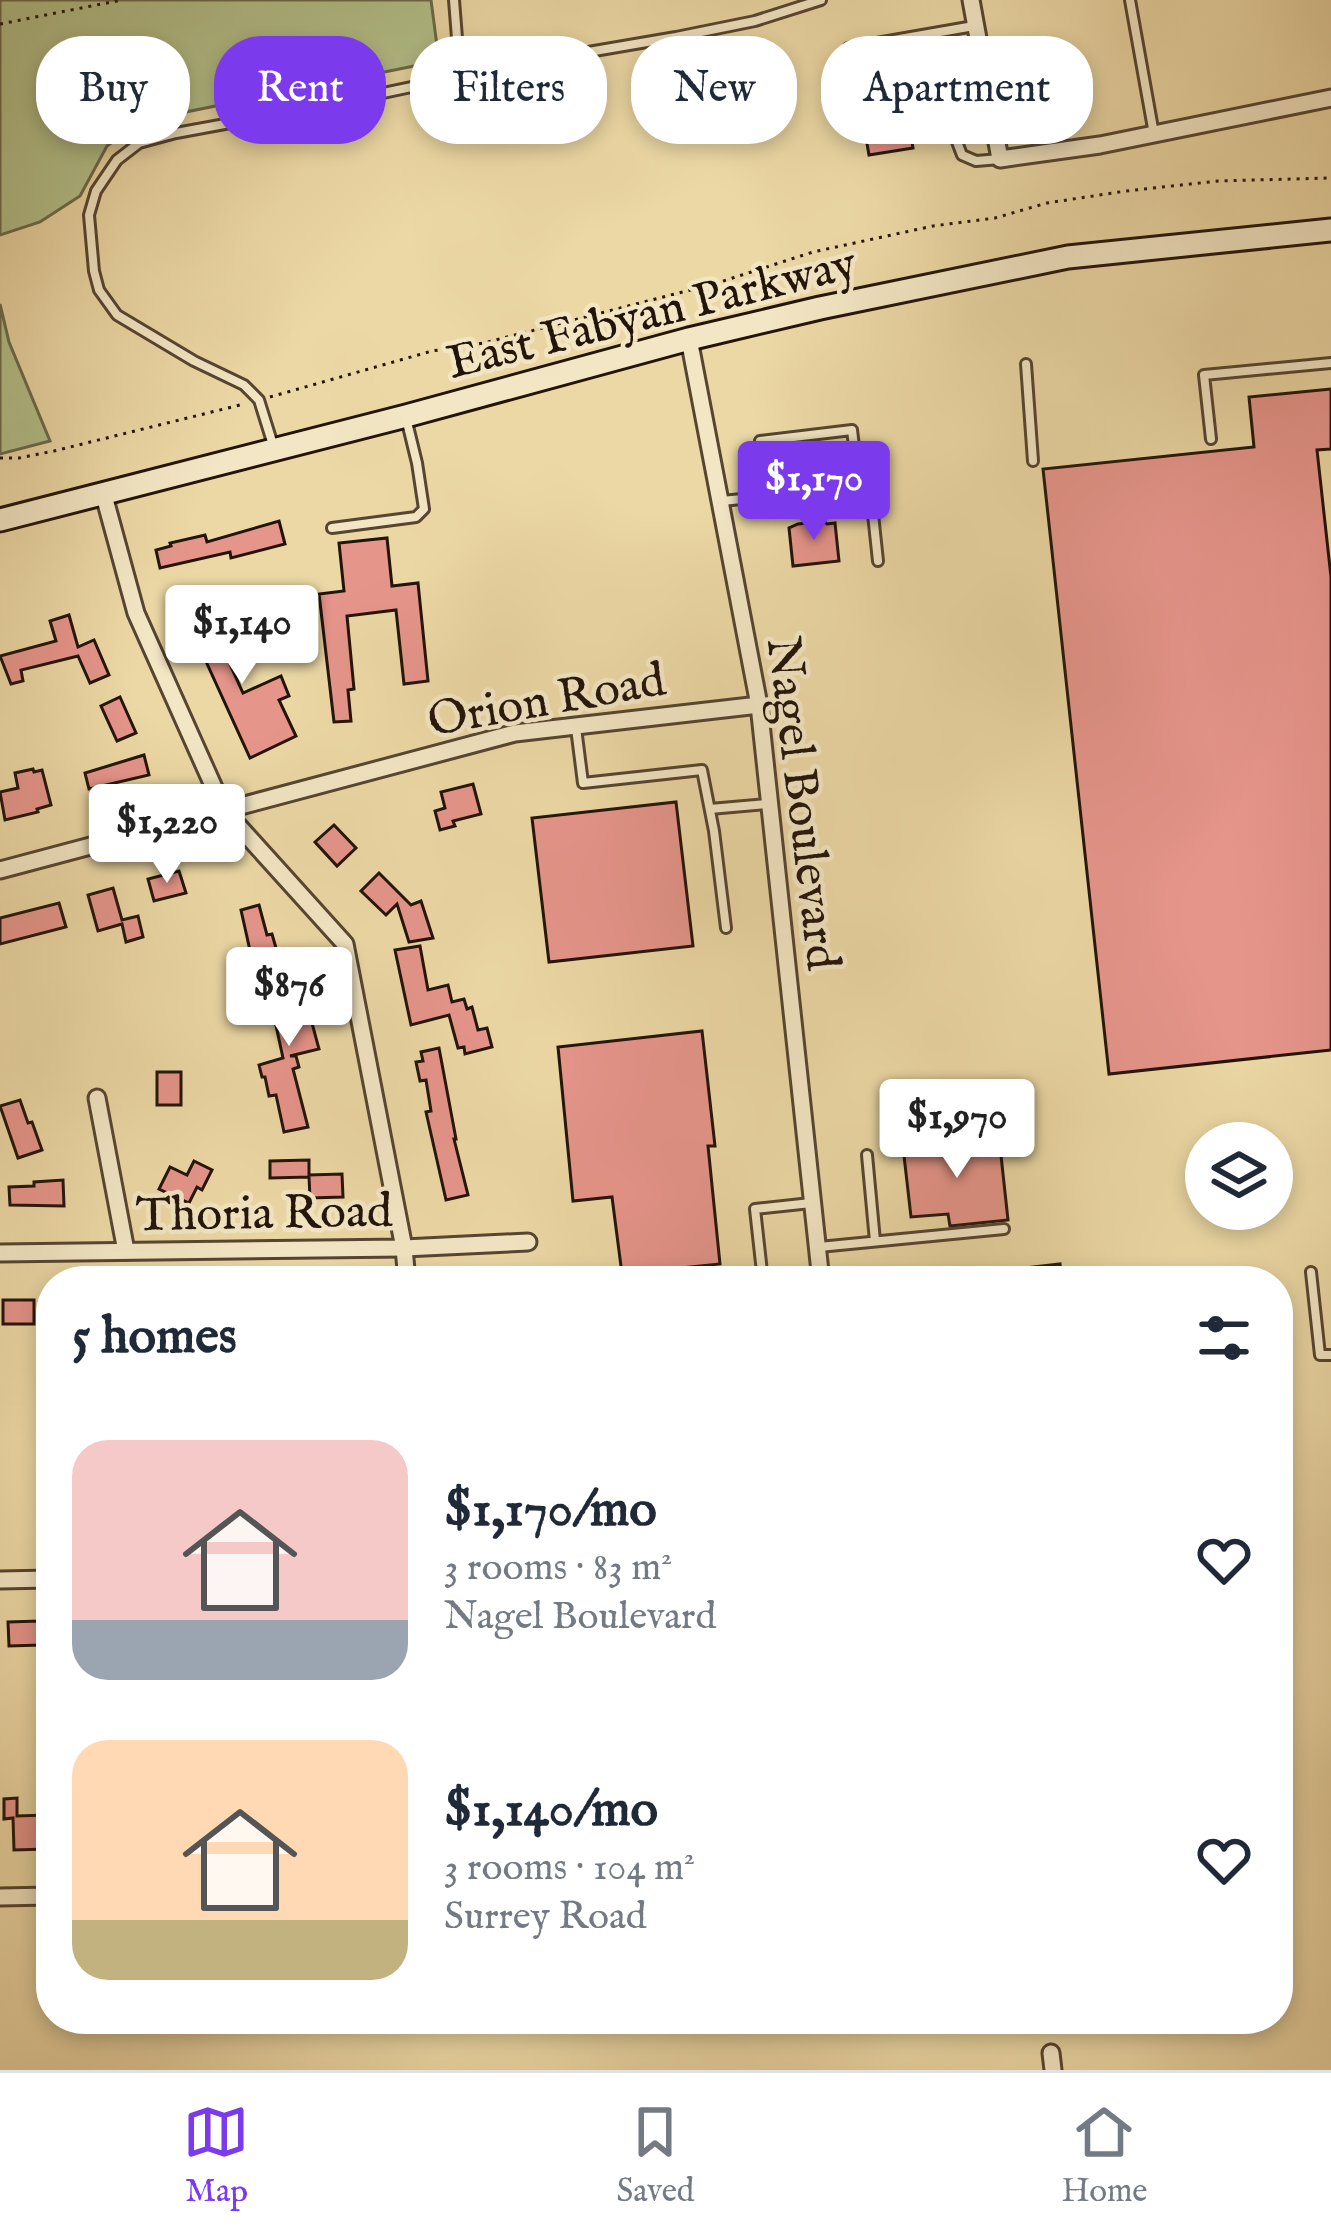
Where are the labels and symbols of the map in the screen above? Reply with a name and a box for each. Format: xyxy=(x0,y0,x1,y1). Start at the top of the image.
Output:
street label: East Fabyan Parkway xyxy=(441,235,863,395)
pin: $1,170 xyxy=(716,441,912,543)
pin: $1,140 xyxy=(144,585,340,687)
street label: Nagel Boulevard xyxy=(751,634,851,974)
street label: Orion Road xyxy=(423,651,671,752)
pin: $1,220 xyxy=(69,784,265,886)
pin: $876 xyxy=(218,947,360,1049)
pin: $1,970 xyxy=(859,1079,1055,1181)
street label: Thoria Road xyxy=(135,1183,393,1247)

